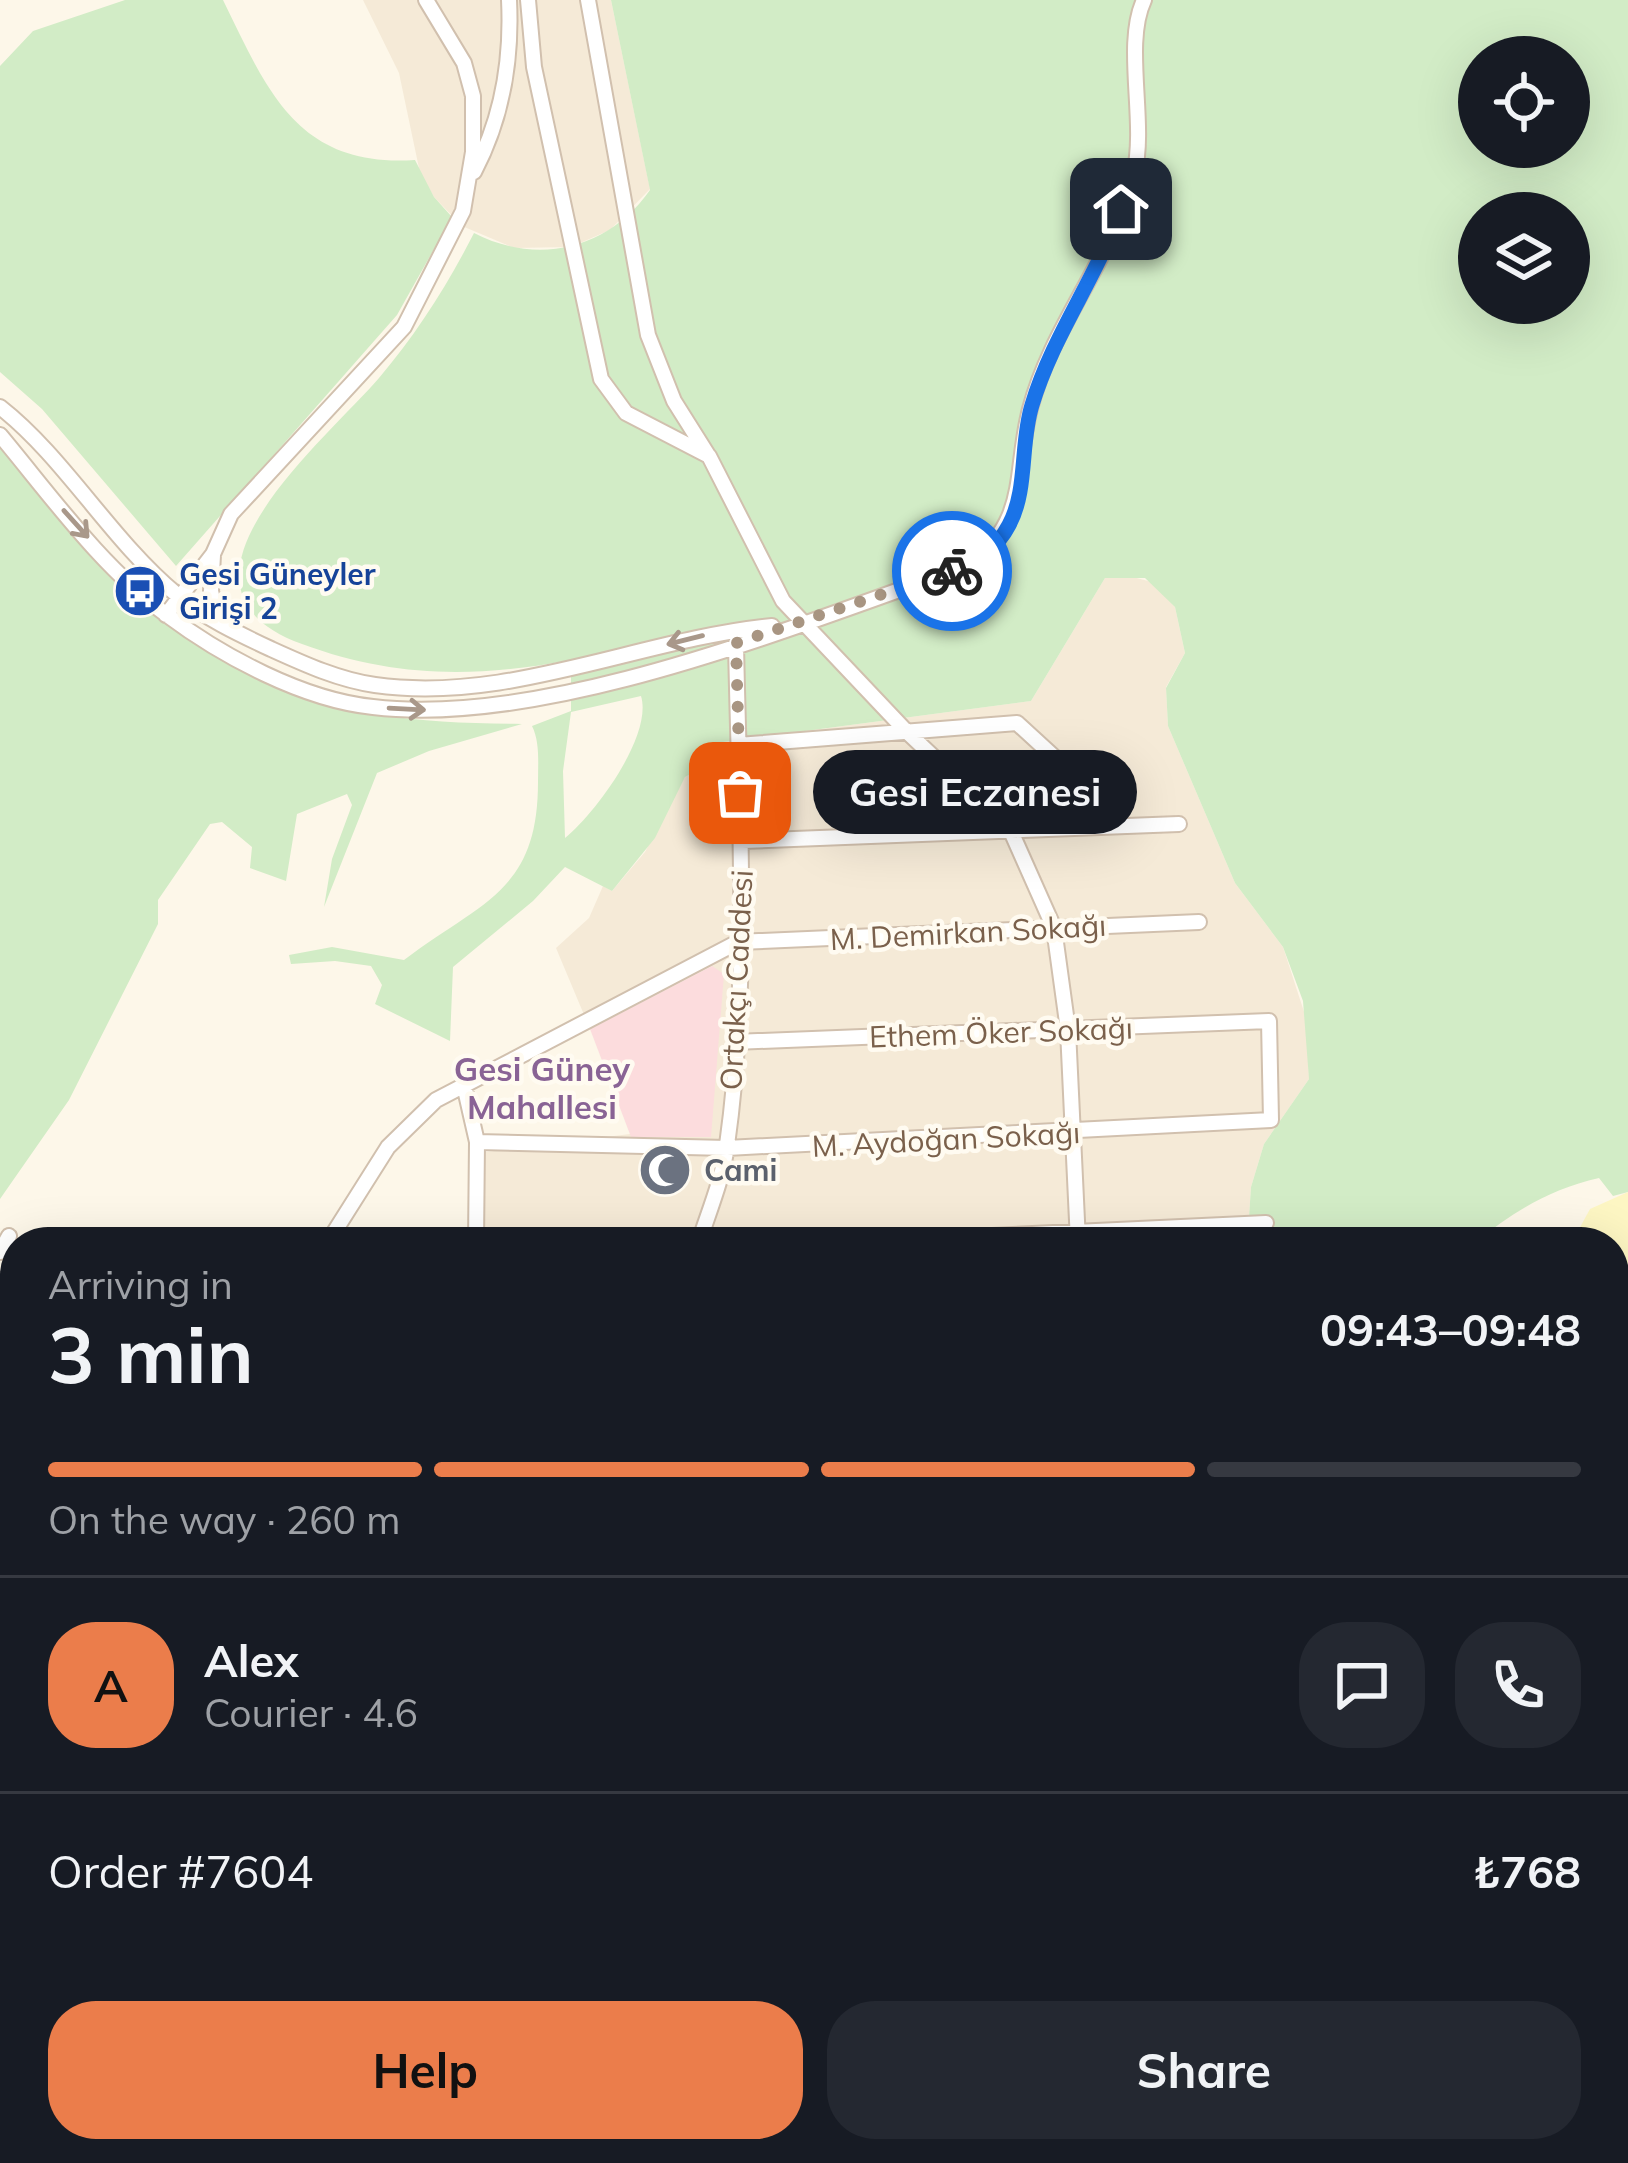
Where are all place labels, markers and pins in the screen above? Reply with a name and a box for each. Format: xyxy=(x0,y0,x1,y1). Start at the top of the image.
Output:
pin xyxy=(1070,158,1172,260)
place label: Gesi Güneyler Girişi 2 xyxy=(179,555,376,627)
bus stop icon: Gesi Güneyler Girişi 2 xyxy=(112,563,168,619)
pin xyxy=(689,742,791,844)
callout: Gesi Eczanesi xyxy=(812,751,1136,835)
mosque icon: Cami xyxy=(637,1142,693,1198)
place label: Cami xyxy=(704,1151,777,1189)

